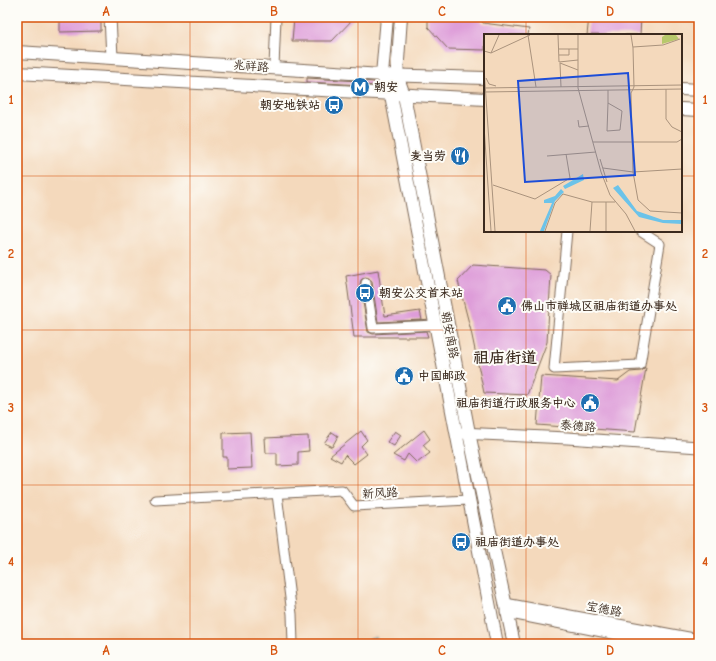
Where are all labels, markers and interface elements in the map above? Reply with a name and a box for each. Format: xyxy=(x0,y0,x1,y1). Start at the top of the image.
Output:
text: A xyxy=(102,4,110,19)
text: B xyxy=(270,4,278,19)
text: C xyxy=(438,4,446,19)
text: D xyxy=(606,4,614,19)
inset map xyxy=(484,34,682,232)
street label: 兆祥路 xyxy=(233,58,269,74)
metro station icon: 朝安 xyxy=(349,76,371,98)
place label: 朝安 xyxy=(374,80,398,94)
text: 1 xyxy=(8,92,14,107)
text: 1 xyxy=(702,92,708,107)
bus stop icon: 朝安地铁站 xyxy=(323,94,345,116)
place label: 朝安地铁站 xyxy=(260,98,320,112)
restaurant icon: 麦当劳 xyxy=(449,145,471,167)
place label: 麦当劳 xyxy=(410,149,446,163)
text: 2 xyxy=(8,246,14,261)
text: 2 xyxy=(702,246,708,261)
bus stop icon: 朝安公交首末站 xyxy=(354,282,376,304)
place label: 朝安公交首末站 xyxy=(379,286,463,300)
public building icon: 佛山市禅城区祖庙街道办事处 xyxy=(496,295,518,317)
place label: 佛山市禅城区祖庙街道办事处 xyxy=(521,299,677,313)
street label: 朝安南路 xyxy=(439,310,461,360)
district label: 祖庙街道 xyxy=(473,349,537,367)
public building icon: 中国邮政 xyxy=(393,365,415,387)
place label: 中国邮政 xyxy=(418,369,466,383)
public building icon: 祖庙街道行政服务中心 xyxy=(579,392,601,414)
place label: 祖庙街道行政服务中心 xyxy=(456,396,576,410)
text: 3 xyxy=(8,400,14,415)
text: 3 xyxy=(702,400,708,415)
street label: 泰德路 xyxy=(560,418,596,434)
street label: 新风路 xyxy=(362,485,398,501)
bus stop icon: 祖庙街道办事处 xyxy=(450,531,472,553)
place label: 祖庙街道办事处 xyxy=(475,535,559,549)
text: 4 xyxy=(8,554,14,569)
text: 4 xyxy=(702,554,708,569)
street label: 宝德路 xyxy=(585,599,623,619)
text: A xyxy=(102,643,110,658)
text: B xyxy=(270,643,278,658)
text: C xyxy=(438,643,446,658)
text: D xyxy=(606,643,614,658)

